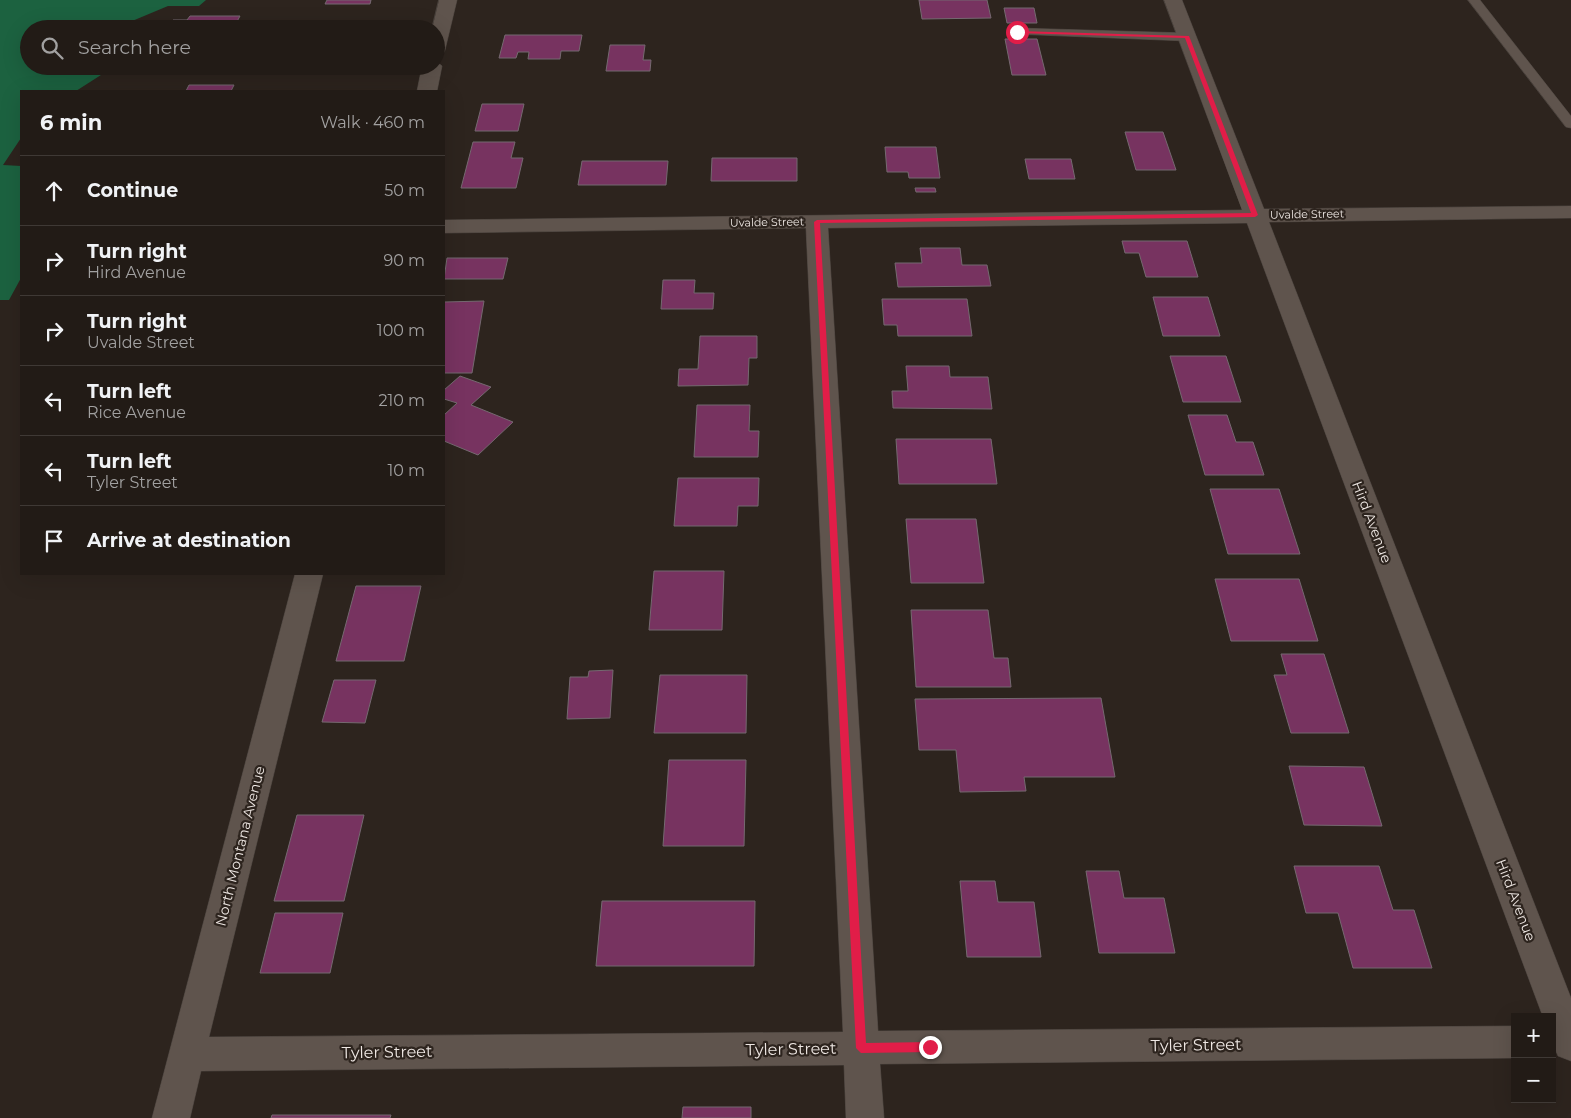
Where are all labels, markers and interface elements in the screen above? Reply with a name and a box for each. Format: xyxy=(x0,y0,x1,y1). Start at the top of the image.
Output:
search box xyxy=(20,20,445,75)
route start xyxy=(1006,21,1029,44)
icon: search xyxy=(38,34,66,62)
text: Search here xyxy=(78,36,191,59)
text: 6 min xyxy=(40,110,102,135)
text: Walk · 460 m xyxy=(320,113,425,132)
icon: ahead xyxy=(40,177,68,205)
text: Continue xyxy=(87,179,178,202)
text: 50 m xyxy=(384,181,425,200)
street label: Uvalde Street xyxy=(1270,206,1345,222)
street label: Uvalde Street xyxy=(730,214,805,230)
text: Turn right xyxy=(87,240,187,263)
icon: right xyxy=(40,247,68,275)
text: 90 m xyxy=(383,251,425,270)
text: Hird Avenue xyxy=(87,263,186,282)
text: Turn right xyxy=(87,310,187,333)
icon: right xyxy=(40,317,68,345)
text: 100 m xyxy=(377,321,425,340)
text: Uvalde Street xyxy=(87,333,195,352)
text: Turn left xyxy=(87,380,172,403)
icon: left xyxy=(40,387,68,415)
text: 210 m xyxy=(378,391,425,410)
text: Rice Avenue xyxy=(87,403,186,422)
text: Turn left xyxy=(87,450,172,473)
icon: left xyxy=(40,457,68,485)
text: 10 m xyxy=(387,461,425,480)
text: Tyler Street xyxy=(87,473,178,492)
street label: Hird Avenue xyxy=(1348,478,1396,566)
icon: arrive xyxy=(40,527,68,555)
text: Arrive at destination xyxy=(87,529,291,552)
street label: North Montana Avenue xyxy=(211,764,269,928)
street label: Hird Avenue xyxy=(1492,856,1540,944)
map controls xyxy=(1511,1013,1556,1103)
button: + xyxy=(1511,1013,1556,1058)
street label: Tyler Street xyxy=(1150,1035,1242,1055)
route end xyxy=(919,1036,942,1059)
street label: Tyler Street xyxy=(745,1039,837,1059)
street label: Tyler Street xyxy=(341,1042,433,1062)
button: − xyxy=(1511,1058,1556,1103)

